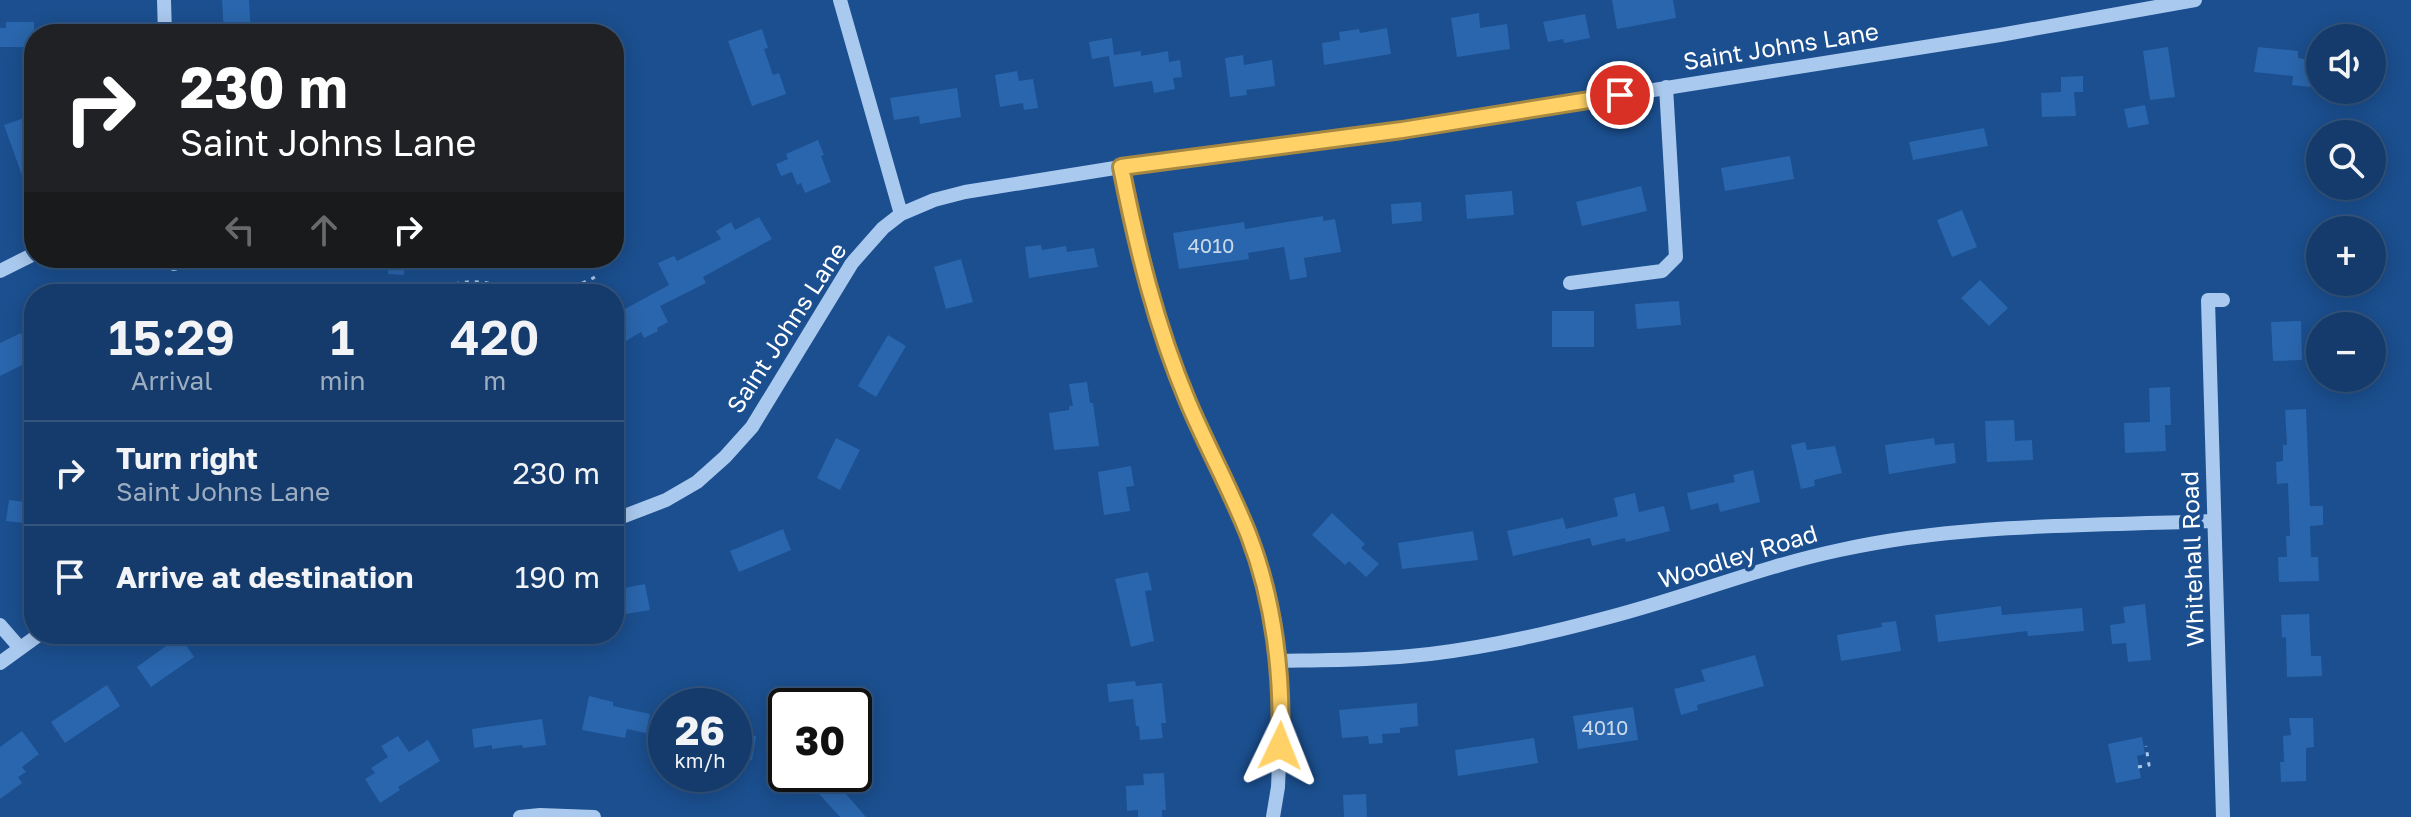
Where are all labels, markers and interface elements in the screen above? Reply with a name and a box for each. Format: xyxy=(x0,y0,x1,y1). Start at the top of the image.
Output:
street label: Saint Johns Lane xyxy=(1681,16,1881,75)
map controls xyxy=(2306,24,2386,392)
button: sound xyxy=(2306,24,2386,104)
text: 230 m xyxy=(180,53,348,120)
icon: right xyxy=(48,56,152,160)
pin xyxy=(1586,61,1654,129)
icon: arrive xyxy=(1598,73,1642,117)
button: search xyxy=(2306,120,2386,200)
text: Saint Johns Lane xyxy=(180,121,476,164)
icon: left xyxy=(218,208,262,252)
icon: ahead xyxy=(302,208,346,252)
icon: right xyxy=(386,208,430,252)
button: + xyxy=(2306,216,2386,296)
house number: 4010 xyxy=(1188,233,1234,257)
street label: Saint Johns Lane xyxy=(720,236,852,418)
text: 15:29 xyxy=(108,308,235,366)
text: 1 xyxy=(330,308,355,366)
text: 420 xyxy=(450,308,539,366)
button: − xyxy=(2306,312,2386,392)
text: Arrival xyxy=(131,365,212,396)
text: min xyxy=(319,365,365,396)
text: m xyxy=(483,365,506,396)
text: Turn right xyxy=(116,440,258,476)
icon: right xyxy=(48,451,92,495)
text: 230 m xyxy=(512,455,600,491)
street label: Whitehall Road xyxy=(2174,470,2209,648)
text: Saint Johns Lane xyxy=(116,476,330,507)
street label: Woodley Road xyxy=(1655,518,1821,594)
icon: arrive xyxy=(48,555,92,599)
text: Arrive at destination xyxy=(116,559,413,595)
text: 190 m xyxy=(515,559,600,595)
speed limit sign: 30 xyxy=(768,688,872,792)
position arrow xyxy=(1238,704,1322,788)
text: 26 xyxy=(675,706,725,754)
house number: 4010 xyxy=(1582,715,1628,739)
text: km/h xyxy=(675,748,725,772)

